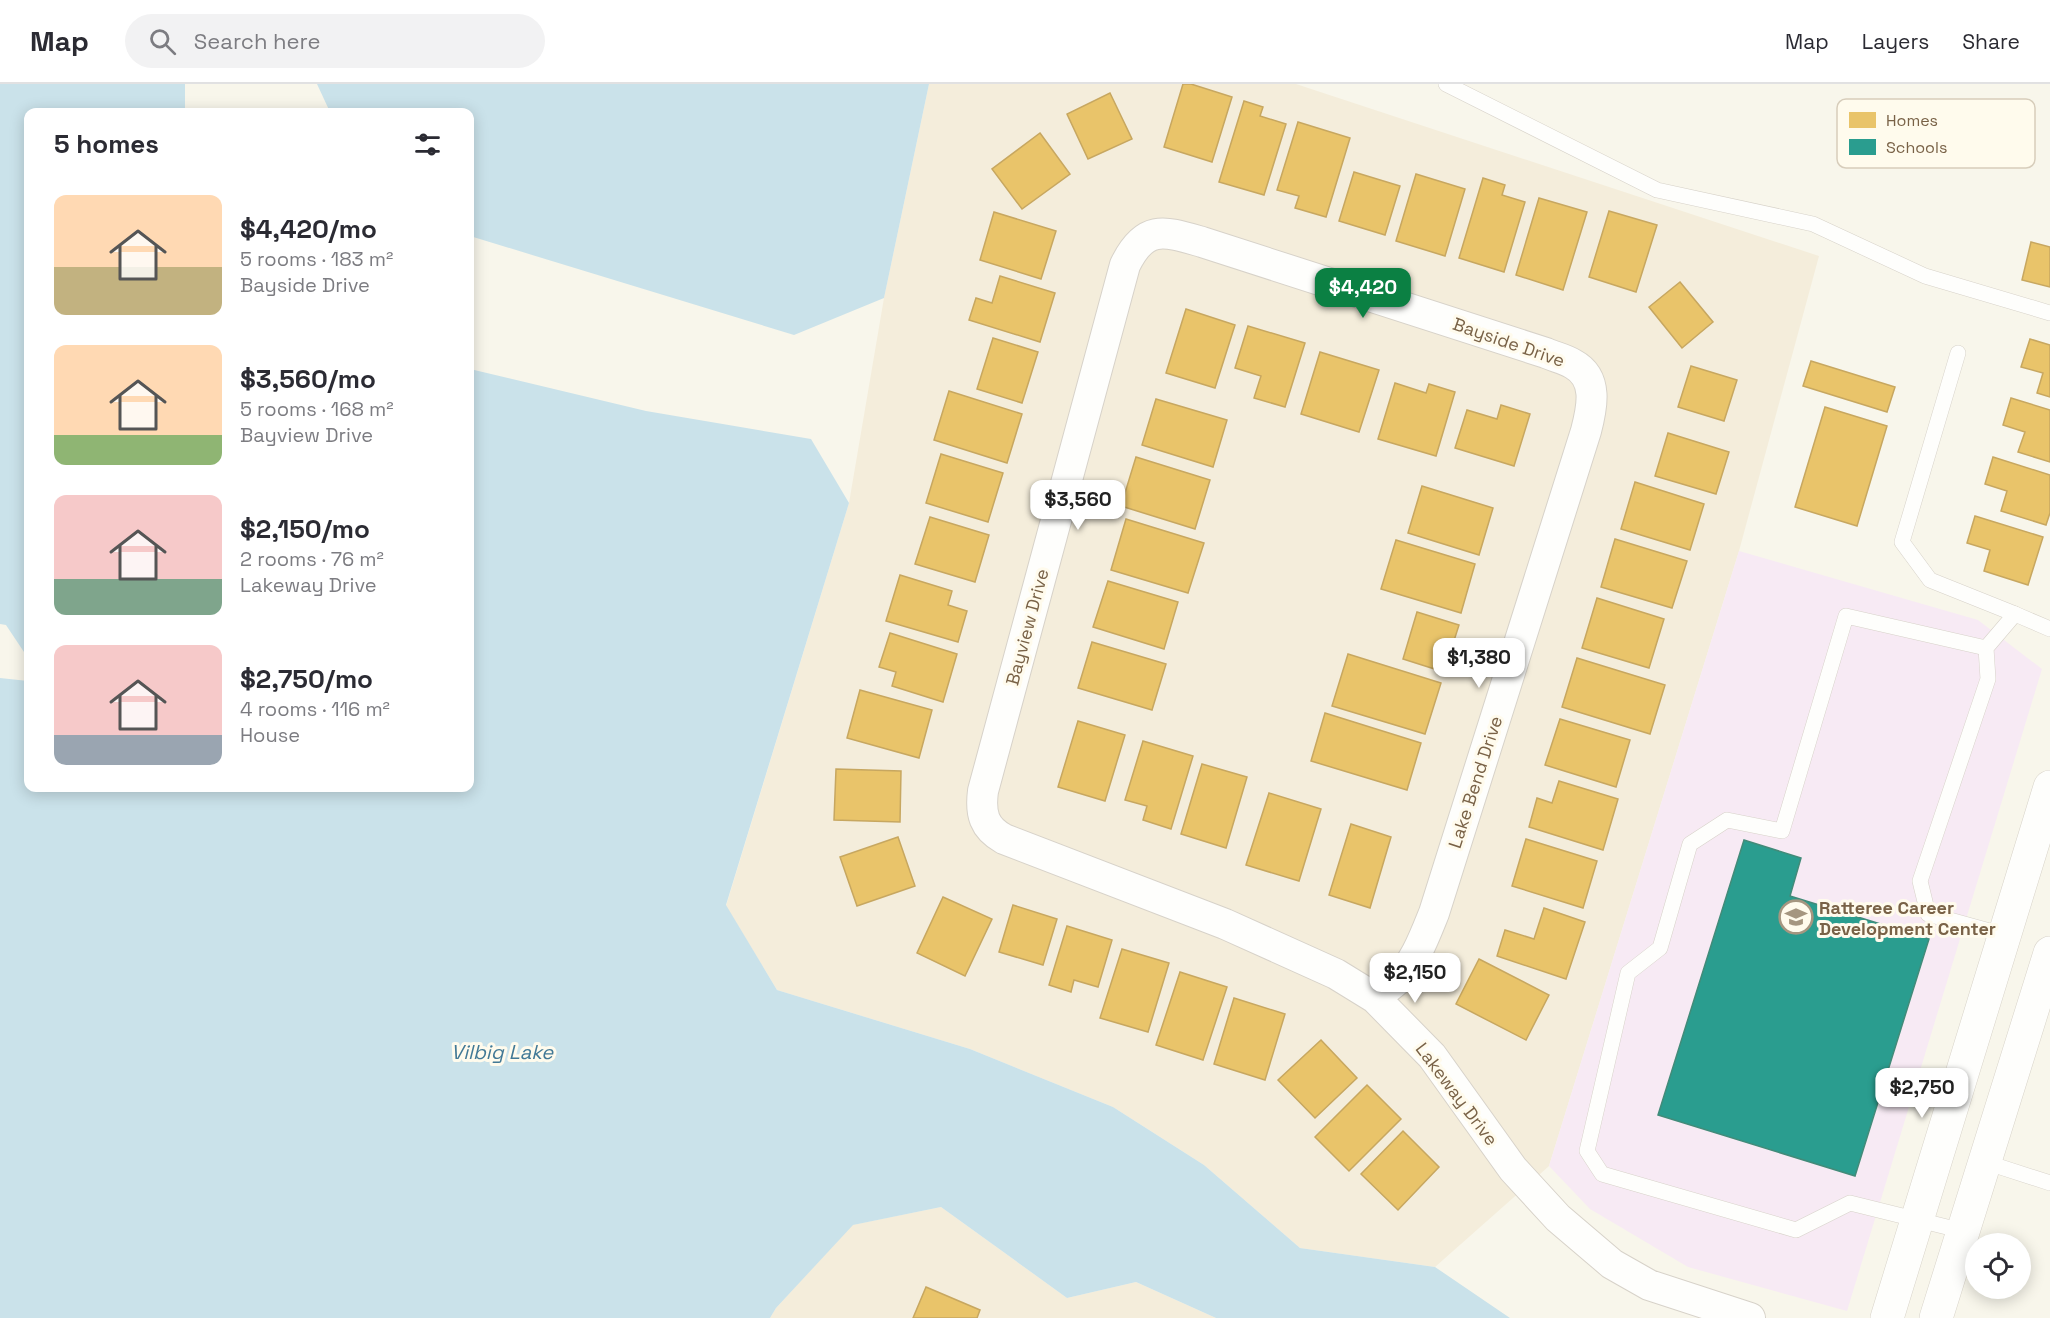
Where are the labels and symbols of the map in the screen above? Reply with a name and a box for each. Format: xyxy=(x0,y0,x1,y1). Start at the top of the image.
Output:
legend xyxy=(1837,99,2035,168)
text: Homes xyxy=(1886,110,1938,131)
text: Schools xyxy=(1886,137,1947,158)
pin: $4,420 xyxy=(1314,268,1412,319)
street label: Bayside Drive xyxy=(1450,312,1568,372)
pin: $3,560 xyxy=(1029,480,1127,531)
street label: Bayview Drive xyxy=(1000,566,1054,688)
pin: $1,380 xyxy=(1430,638,1528,689)
street label: Lake Bend Drive xyxy=(1443,713,1507,851)
place label: Ratteree Career Development Center xyxy=(1819,896,1996,940)
school or university icon: Ratteree Career Development Center xyxy=(1778,899,1814,935)
pin: $2,150 xyxy=(1366,953,1464,1004)
street label: Lakeway Drive xyxy=(1411,1038,1503,1150)
water label: Vilbig Lake xyxy=(451,1039,554,1065)
pin: $2,750 xyxy=(1873,1068,1971,1119)

